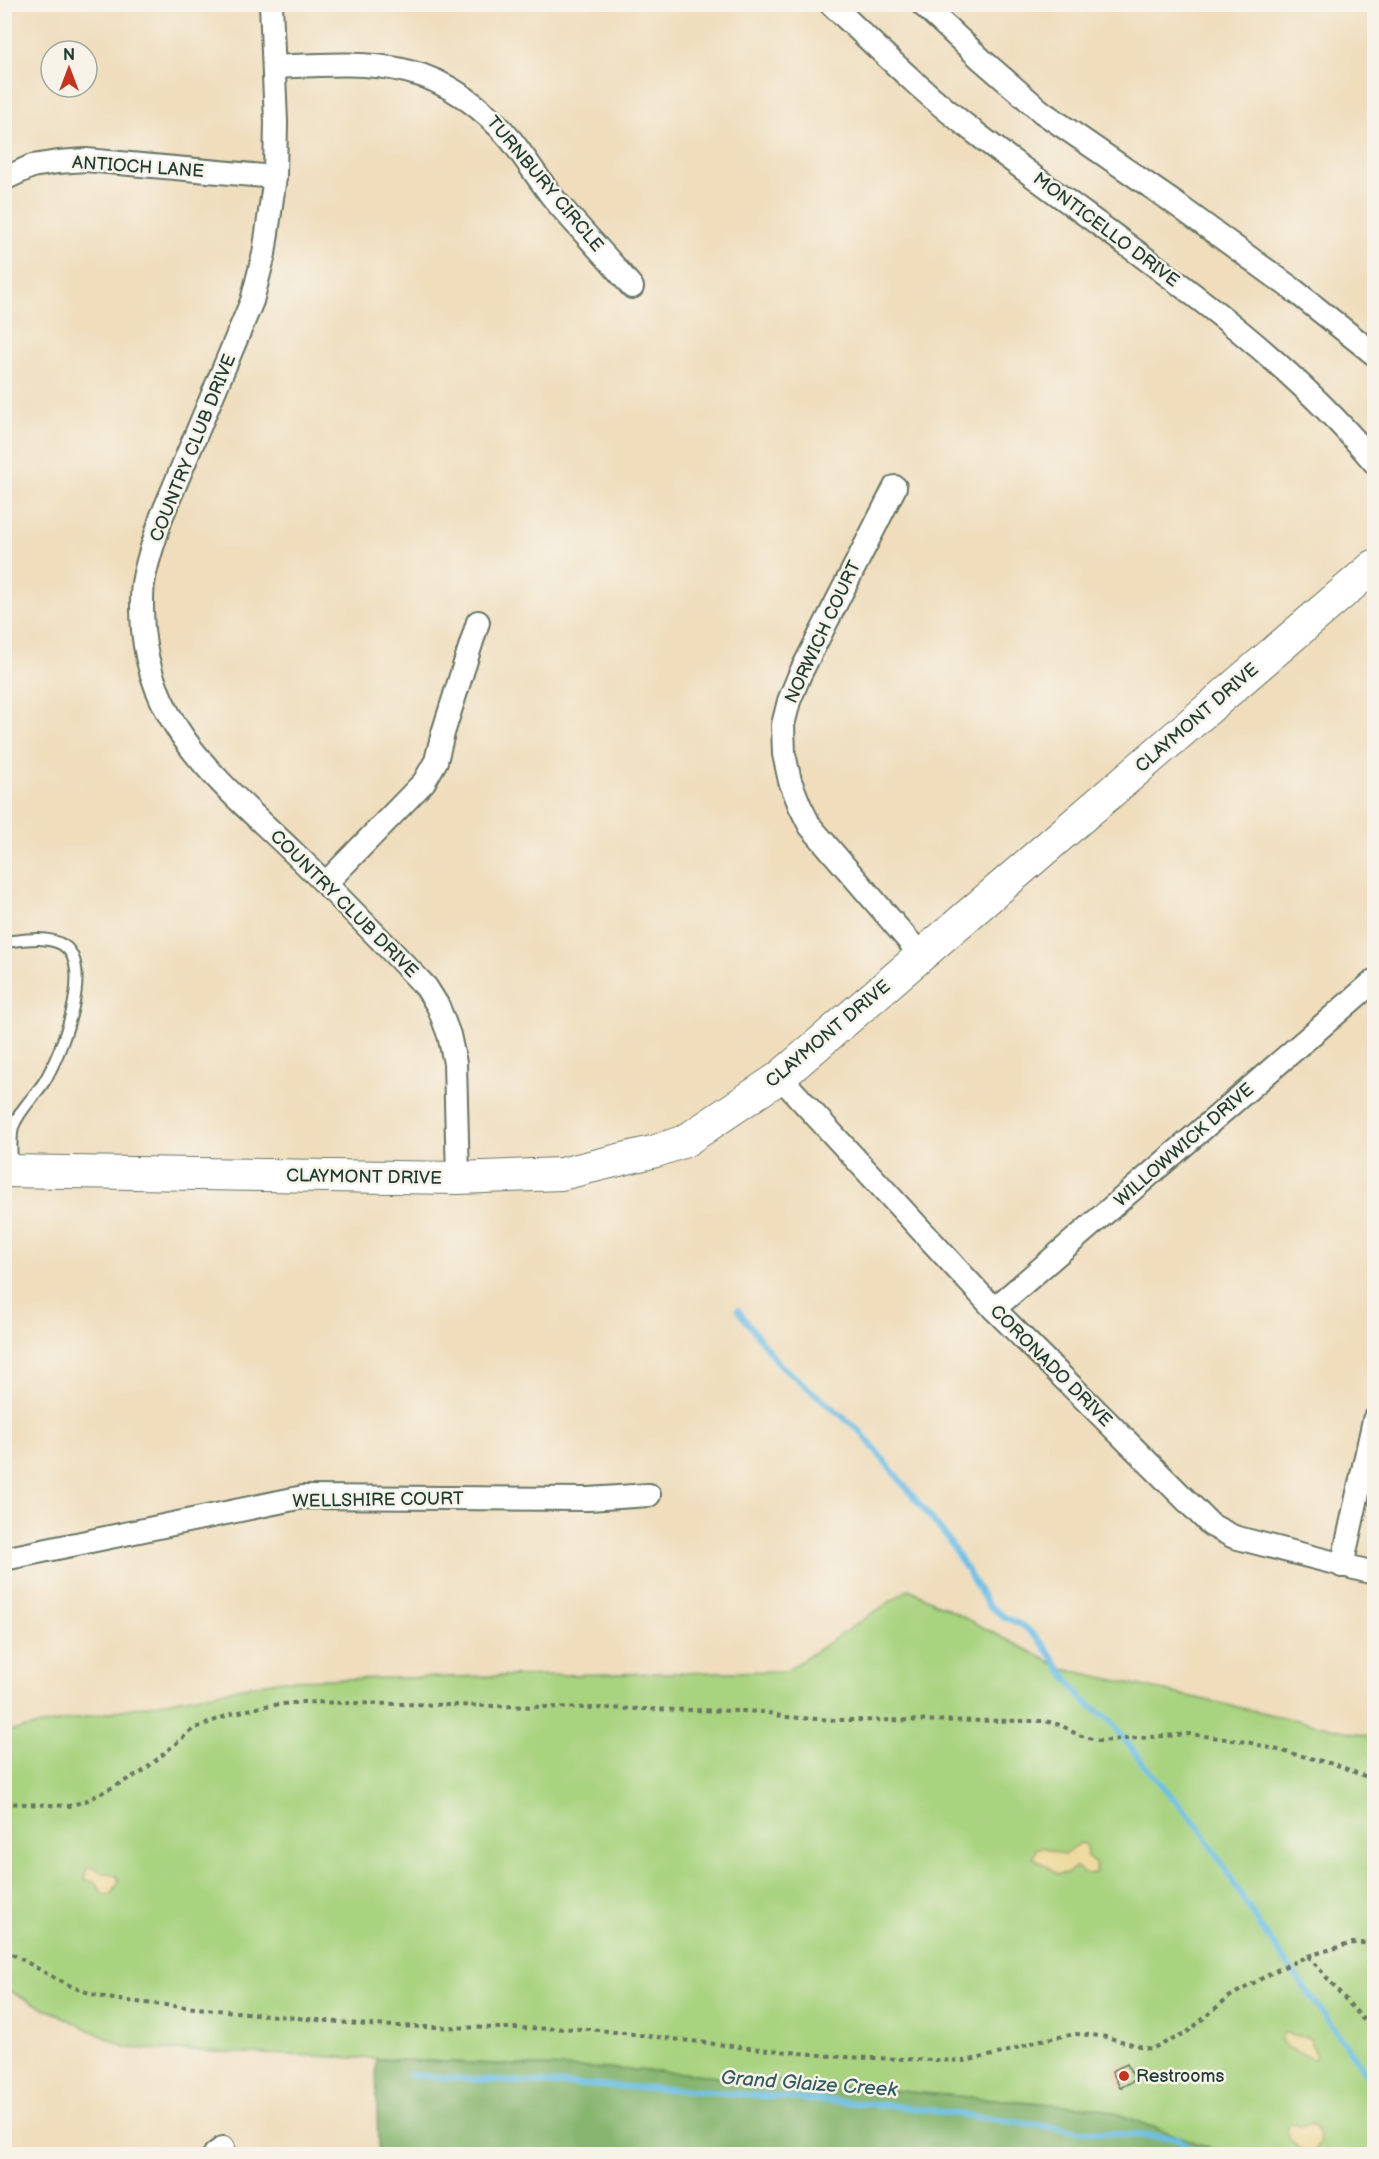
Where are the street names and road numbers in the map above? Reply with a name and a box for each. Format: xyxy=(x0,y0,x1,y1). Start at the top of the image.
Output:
street label: TURNBURY CIRCLE xyxy=(482,112,608,256)
street label: ANTIOCH LANE xyxy=(71,152,205,182)
street label: MONTICELLO DRIVE xyxy=(1029,168,1183,292)
street label: COUNTRY CLUB DRIVE xyxy=(146,351,240,545)
street label: NORWICH COURT xyxy=(781,557,865,707)
street label: CLAYMONT DRIVE xyxy=(1131,659,1263,777)
street label: COUNTRY CLUB DRIVE xyxy=(266,826,422,982)
street label: CLAYMONT DRIVE xyxy=(762,976,895,1092)
street label: WILLOWWICK DRIVE xyxy=(1110,1079,1258,1211)
street label: CLAYMONT DRIVE xyxy=(286,1165,442,1189)
street label: CORONADO DRIVE xyxy=(986,1301,1116,1431)
street label: WELLSHIRE COURT xyxy=(292,1488,464,1512)

